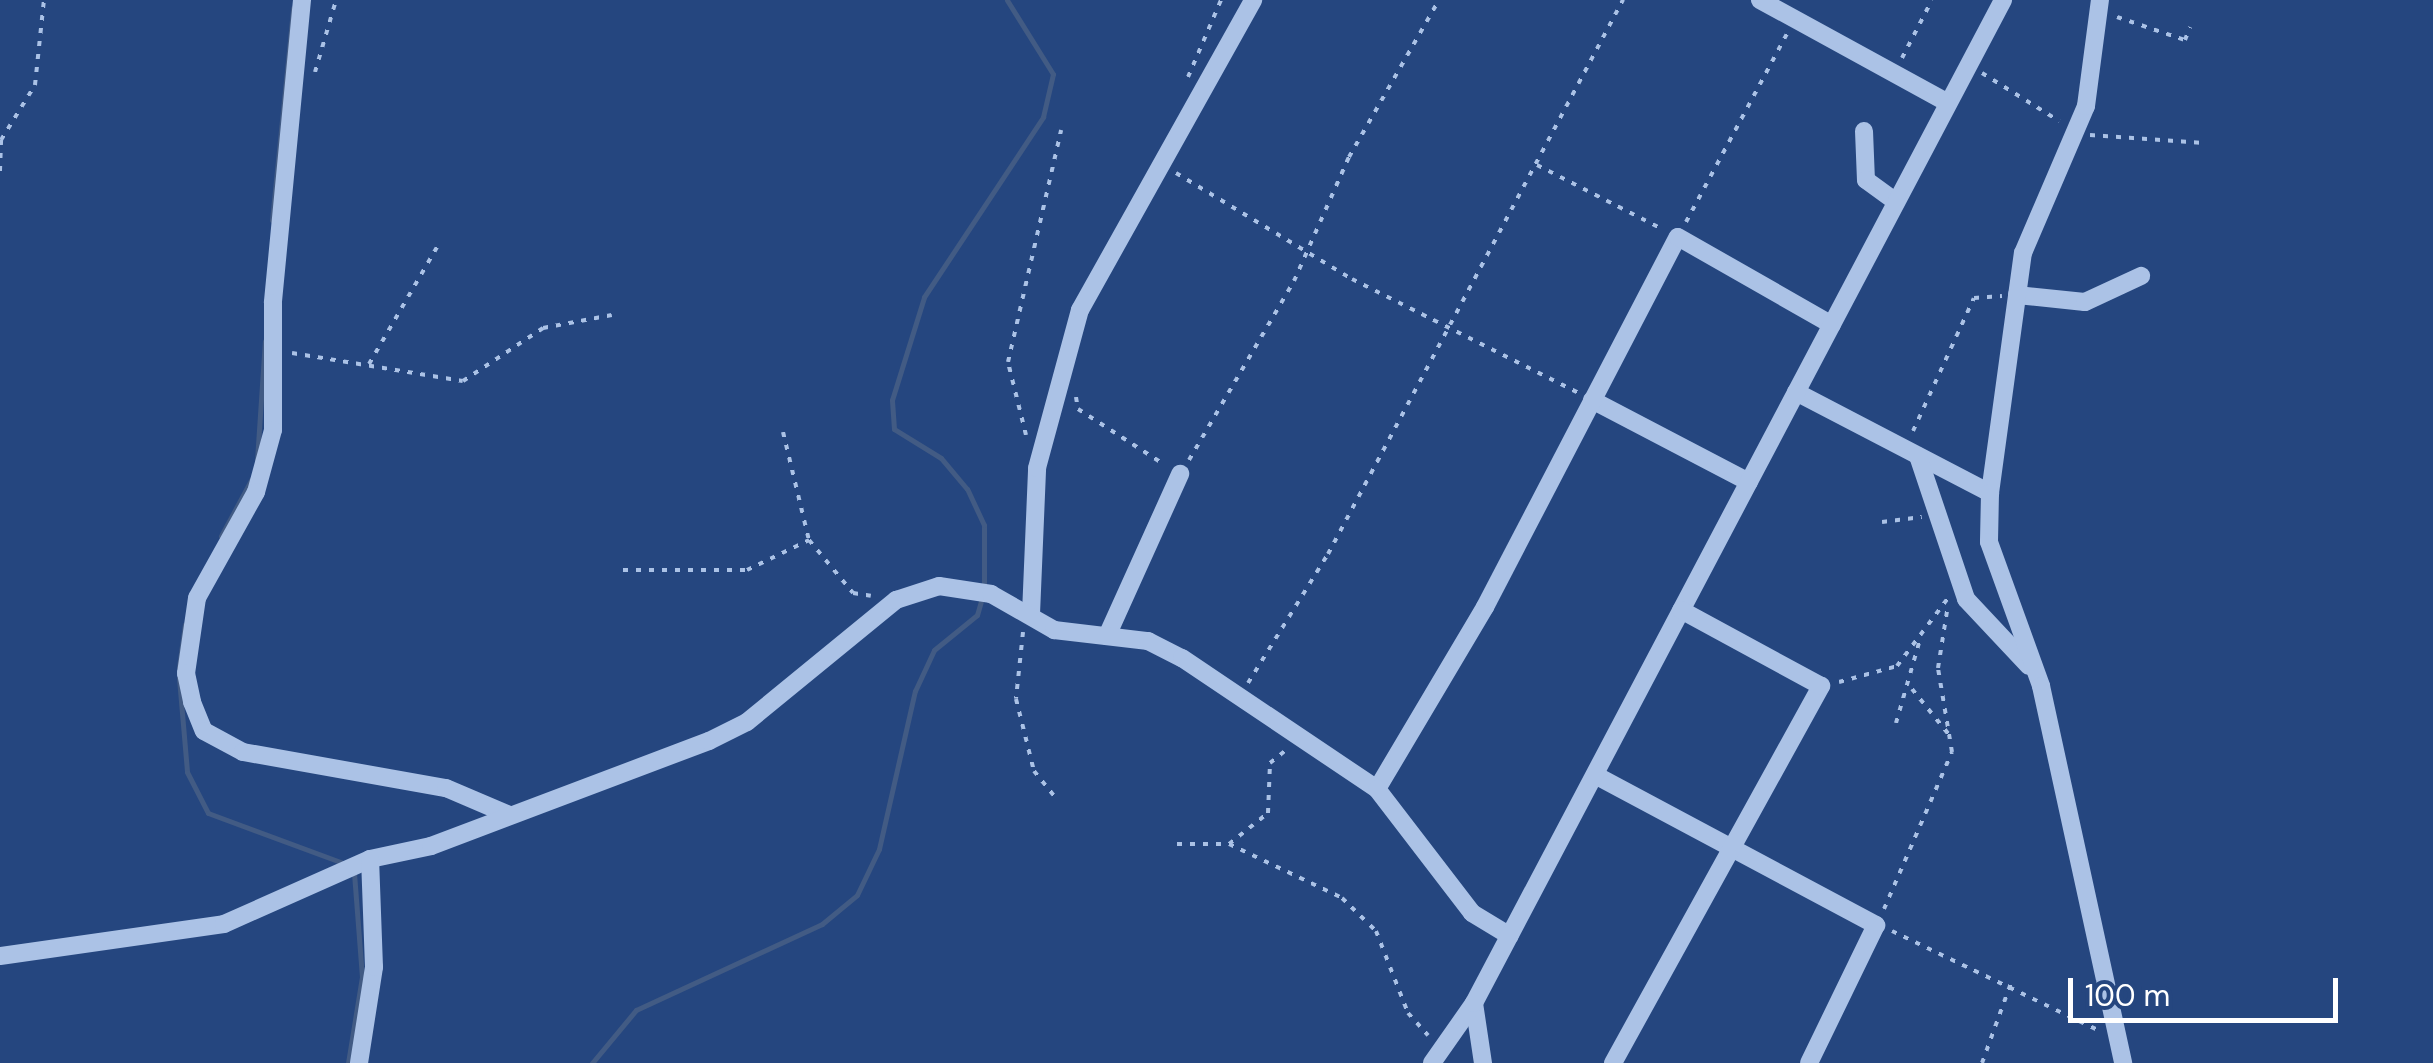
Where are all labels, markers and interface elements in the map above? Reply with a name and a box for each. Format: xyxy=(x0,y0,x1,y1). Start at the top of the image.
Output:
scale bar xyxy=(2073,958,2343,1020)
text: 100 m xyxy=(2085,976,2170,1015)

